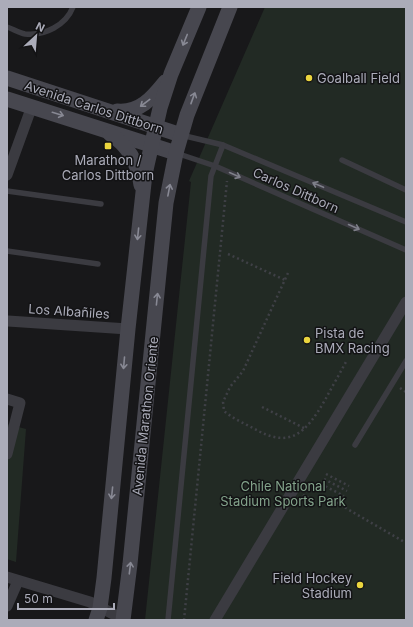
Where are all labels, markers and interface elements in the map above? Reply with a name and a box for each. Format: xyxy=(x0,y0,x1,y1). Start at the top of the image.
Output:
north arrow xyxy=(16,16,56,56)
text: N xyxy=(34,19,47,35)
one-way arrow xyxy=(181,34,188,46)
place label: Goalball Field xyxy=(317,70,400,86)
marker: Goalball Field xyxy=(304,73,314,83)
street label: Avenida Carlos Dittborn xyxy=(23,77,165,137)
one-way arrow xyxy=(190,93,198,105)
one-way arrow xyxy=(140,98,151,107)
one-way arrow xyxy=(51,111,64,118)
marker: Marathon / Carlos Dittborn xyxy=(103,141,113,151)
place label: Marathon / Carlos Dittborn xyxy=(62,152,154,183)
street label: Carlos Dittborn xyxy=(250,164,342,216)
one-way arrow xyxy=(228,172,240,179)
one-way arrow xyxy=(313,181,325,189)
one-way arrow xyxy=(165,184,173,197)
one-way arrow xyxy=(348,224,360,231)
one-way arrow xyxy=(134,227,141,240)
one-way arrow xyxy=(153,293,160,306)
street label: Los Albañiles xyxy=(28,300,110,322)
place label: Pista de BMX Racing xyxy=(315,325,390,356)
marker: Pista de BMX Racing xyxy=(302,335,312,345)
street label: Avenida Marathon Oriente xyxy=(129,336,161,496)
one-way arrow xyxy=(121,356,128,369)
park label: Chile National Stadium Sports Park xyxy=(220,478,346,509)
one-way arrow xyxy=(109,486,116,499)
one-way arrow xyxy=(126,561,134,574)
place label: Field Hockey Stadium xyxy=(272,570,352,601)
marker: Field Hockey Stadium xyxy=(355,580,365,590)
scale bar xyxy=(18,585,114,611)
text: 50 m xyxy=(24,591,53,606)

